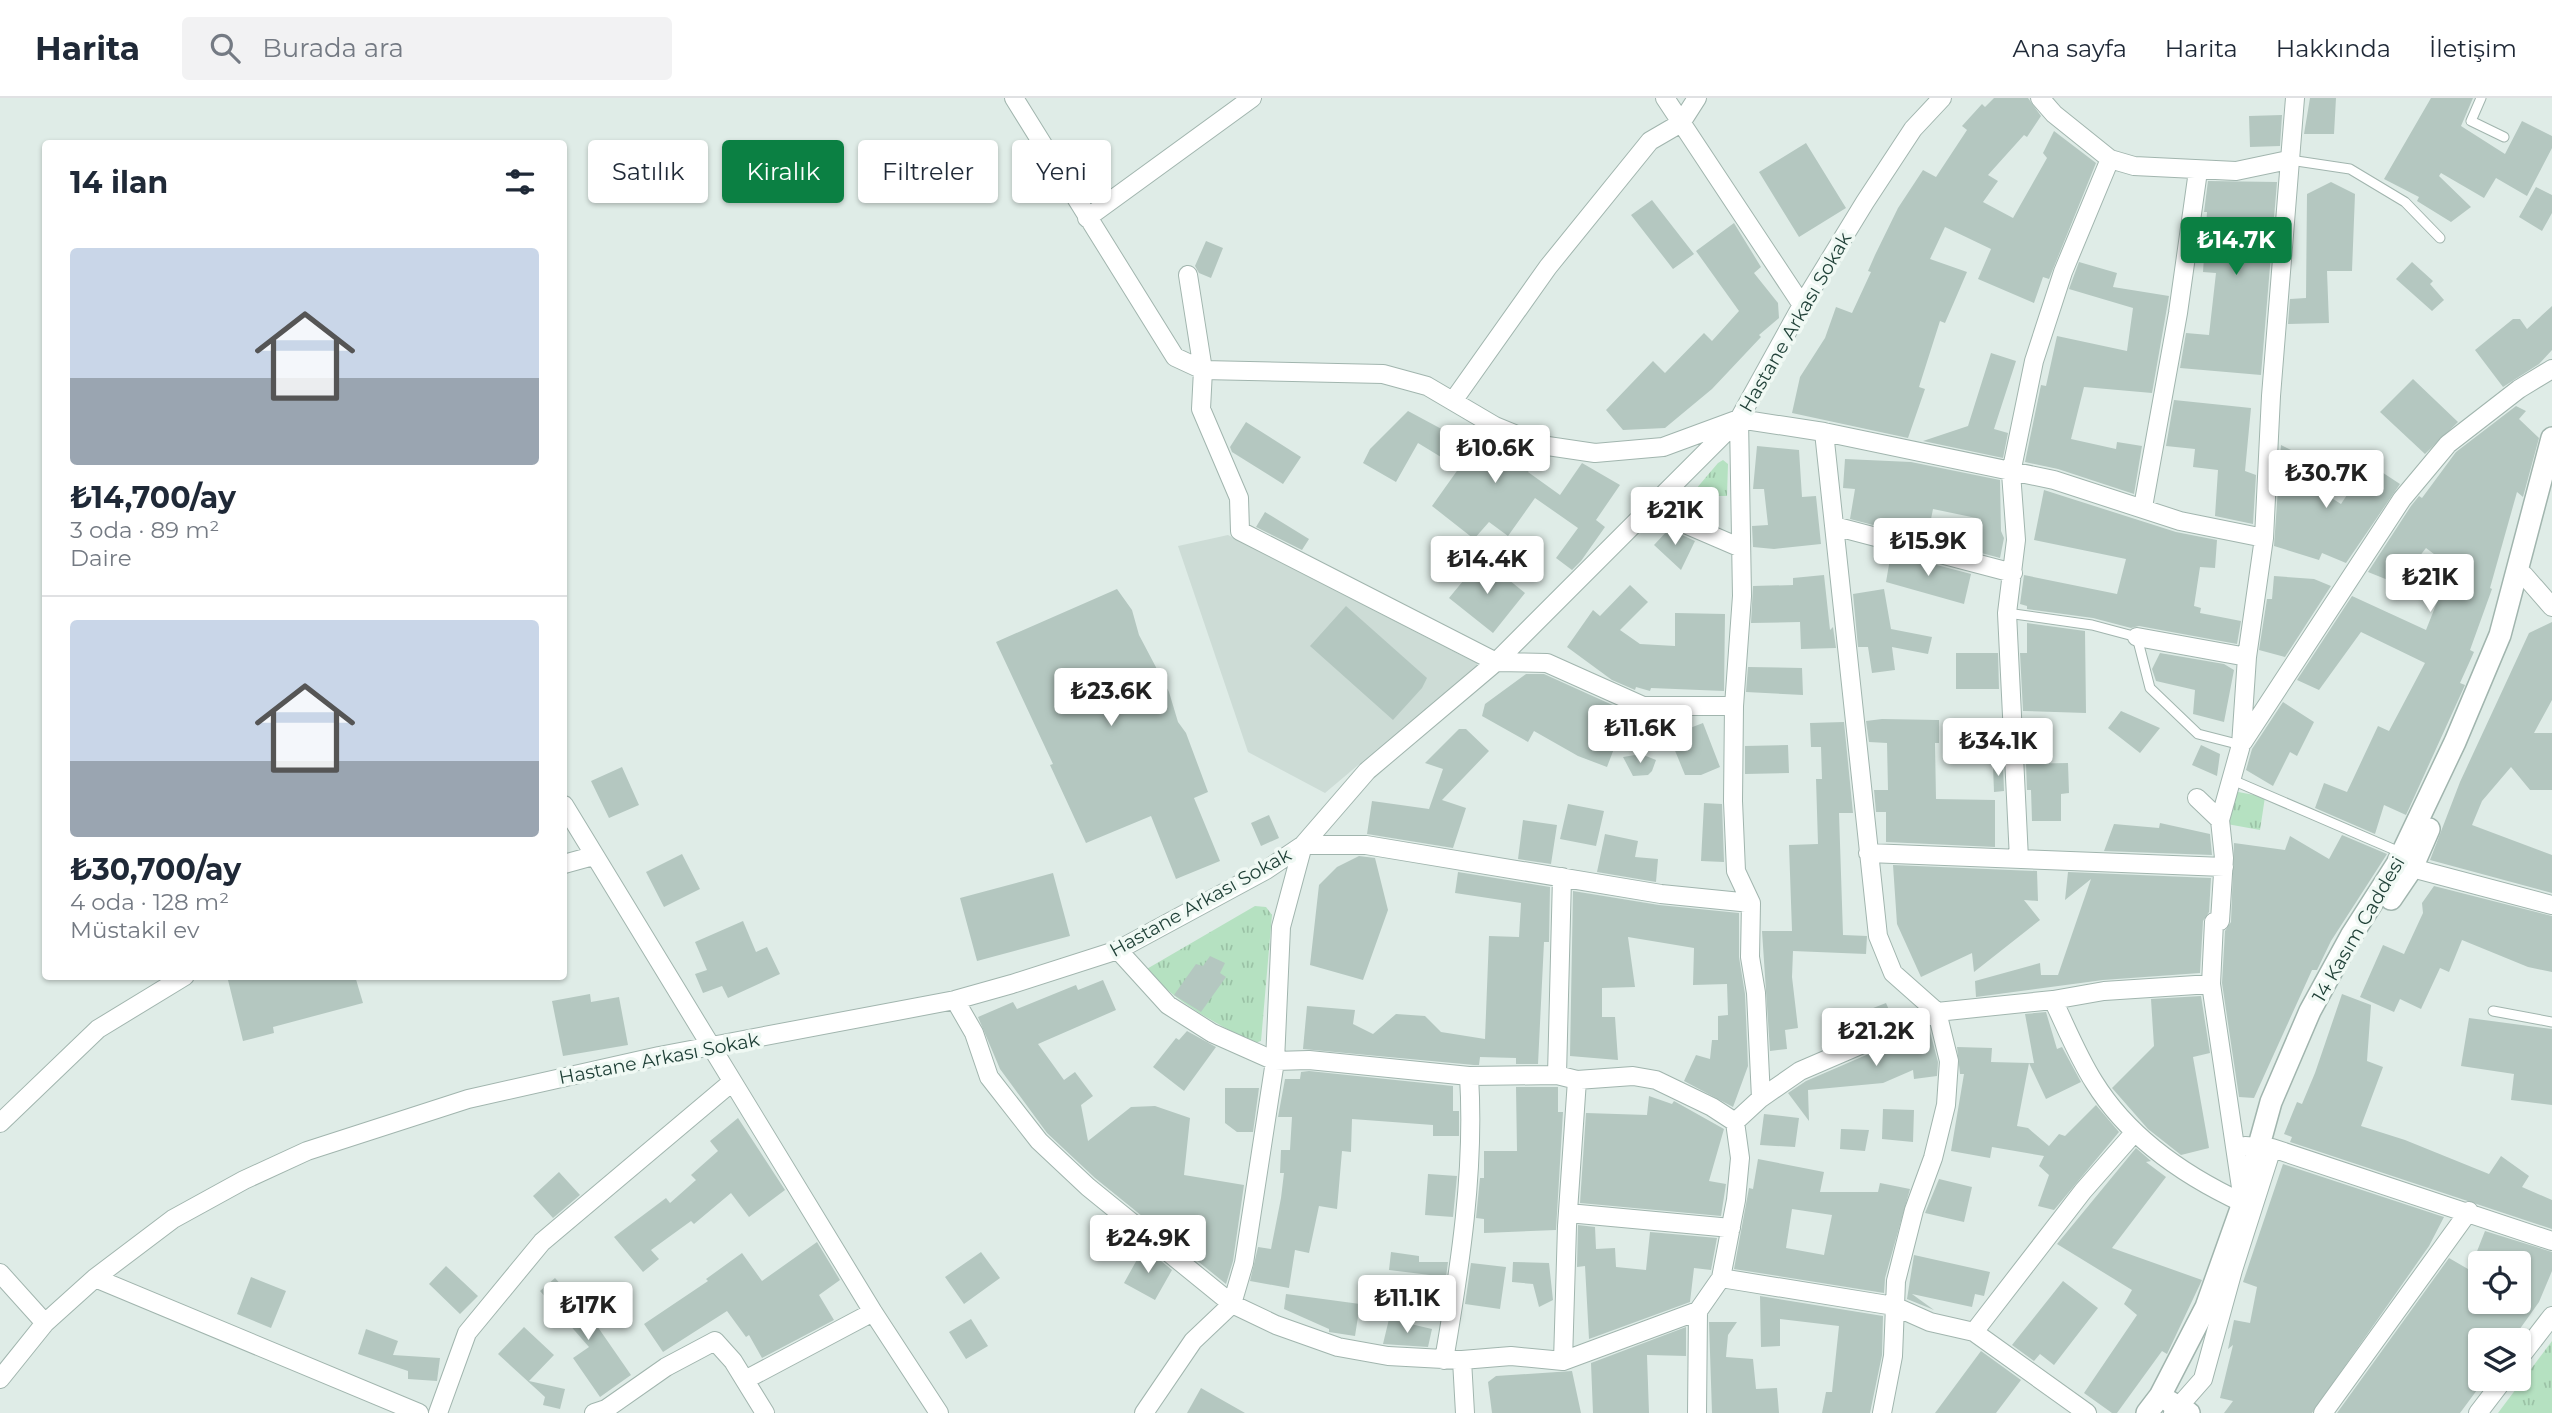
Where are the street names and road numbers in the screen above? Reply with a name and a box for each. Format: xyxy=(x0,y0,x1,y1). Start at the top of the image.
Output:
street label: Hastane Arkası Sokak xyxy=(1734,228,1857,416)
street label: Hastane Arkası Sokak xyxy=(1105,843,1296,962)
street label: 14 Kasım Caddesi xyxy=(2307,852,2410,1006)
street label: Hastane Arkası Sokak xyxy=(557,1028,762,1089)

